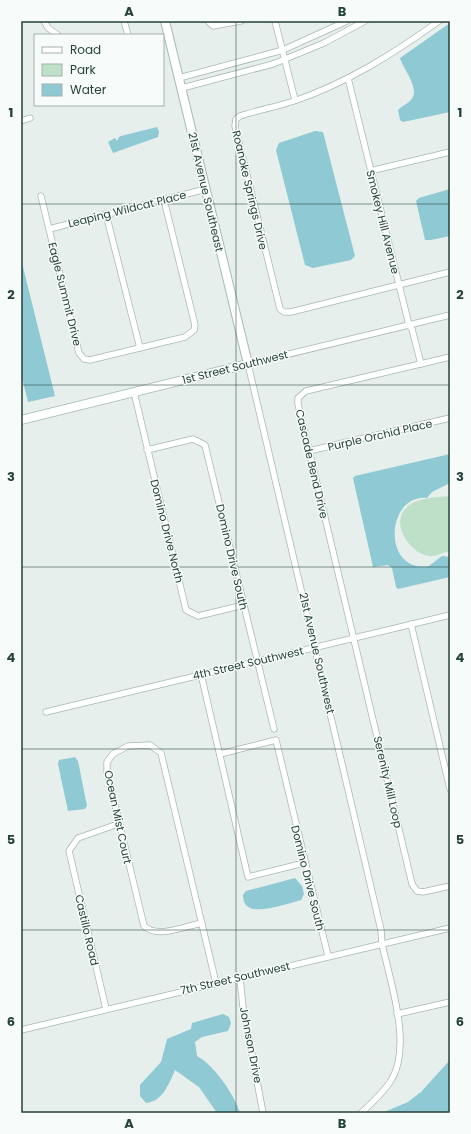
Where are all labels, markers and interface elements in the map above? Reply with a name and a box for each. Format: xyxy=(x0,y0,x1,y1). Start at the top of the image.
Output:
text: A xyxy=(124,2,134,21)
text: B xyxy=(338,2,347,21)
legend xyxy=(34,34,164,106)
text: Road xyxy=(70,41,101,58)
text: Park xyxy=(70,61,97,78)
text: Water xyxy=(70,81,107,98)
text: 1 xyxy=(9,103,13,122)
text: 1 xyxy=(458,103,462,122)
street label: Roanoke Springs Drive xyxy=(228,129,272,251)
street label: 21st Avenue Southeast xyxy=(184,131,228,253)
street label: Smokey Hill Avenue xyxy=(362,168,404,276)
street label: Leaping Wildcat Place xyxy=(66,187,188,231)
street label: Eagle Summit Drive xyxy=(44,240,86,348)
text: 2 xyxy=(7,285,15,304)
text: 2 xyxy=(456,285,464,304)
street label: 1st Street Southwest xyxy=(180,346,290,388)
street label: Cascade Bend Drive xyxy=(292,408,332,520)
street label: Purple Orchid Place xyxy=(326,415,434,455)
text: 3 xyxy=(7,467,15,486)
text: 3 xyxy=(456,467,464,486)
street label: Domino Drive North xyxy=(146,477,188,585)
street label: Domino Drive South xyxy=(212,503,252,611)
street label: 21st Avenue Southwest xyxy=(295,591,339,715)
street label: 4th Street Southwest xyxy=(191,642,305,684)
text: 4 xyxy=(7,648,16,667)
text: 4 xyxy=(456,648,465,667)
street label: Serenity Mill Loop xyxy=(370,734,406,830)
street label: Ocean Mist Court xyxy=(100,769,136,865)
street label: Domino Drive South xyxy=(287,824,329,932)
text: 5 xyxy=(7,830,15,849)
text: 5 xyxy=(456,830,464,849)
street label: Castillo Road xyxy=(71,893,103,967)
street label: 7th Street Southwest xyxy=(178,958,292,998)
street label: Johnson Drive xyxy=(236,1006,266,1085)
text: 6 xyxy=(7,1012,15,1031)
text: 6 xyxy=(456,1012,464,1031)
text: A xyxy=(124,1114,134,1133)
text: B xyxy=(338,1114,347,1133)

